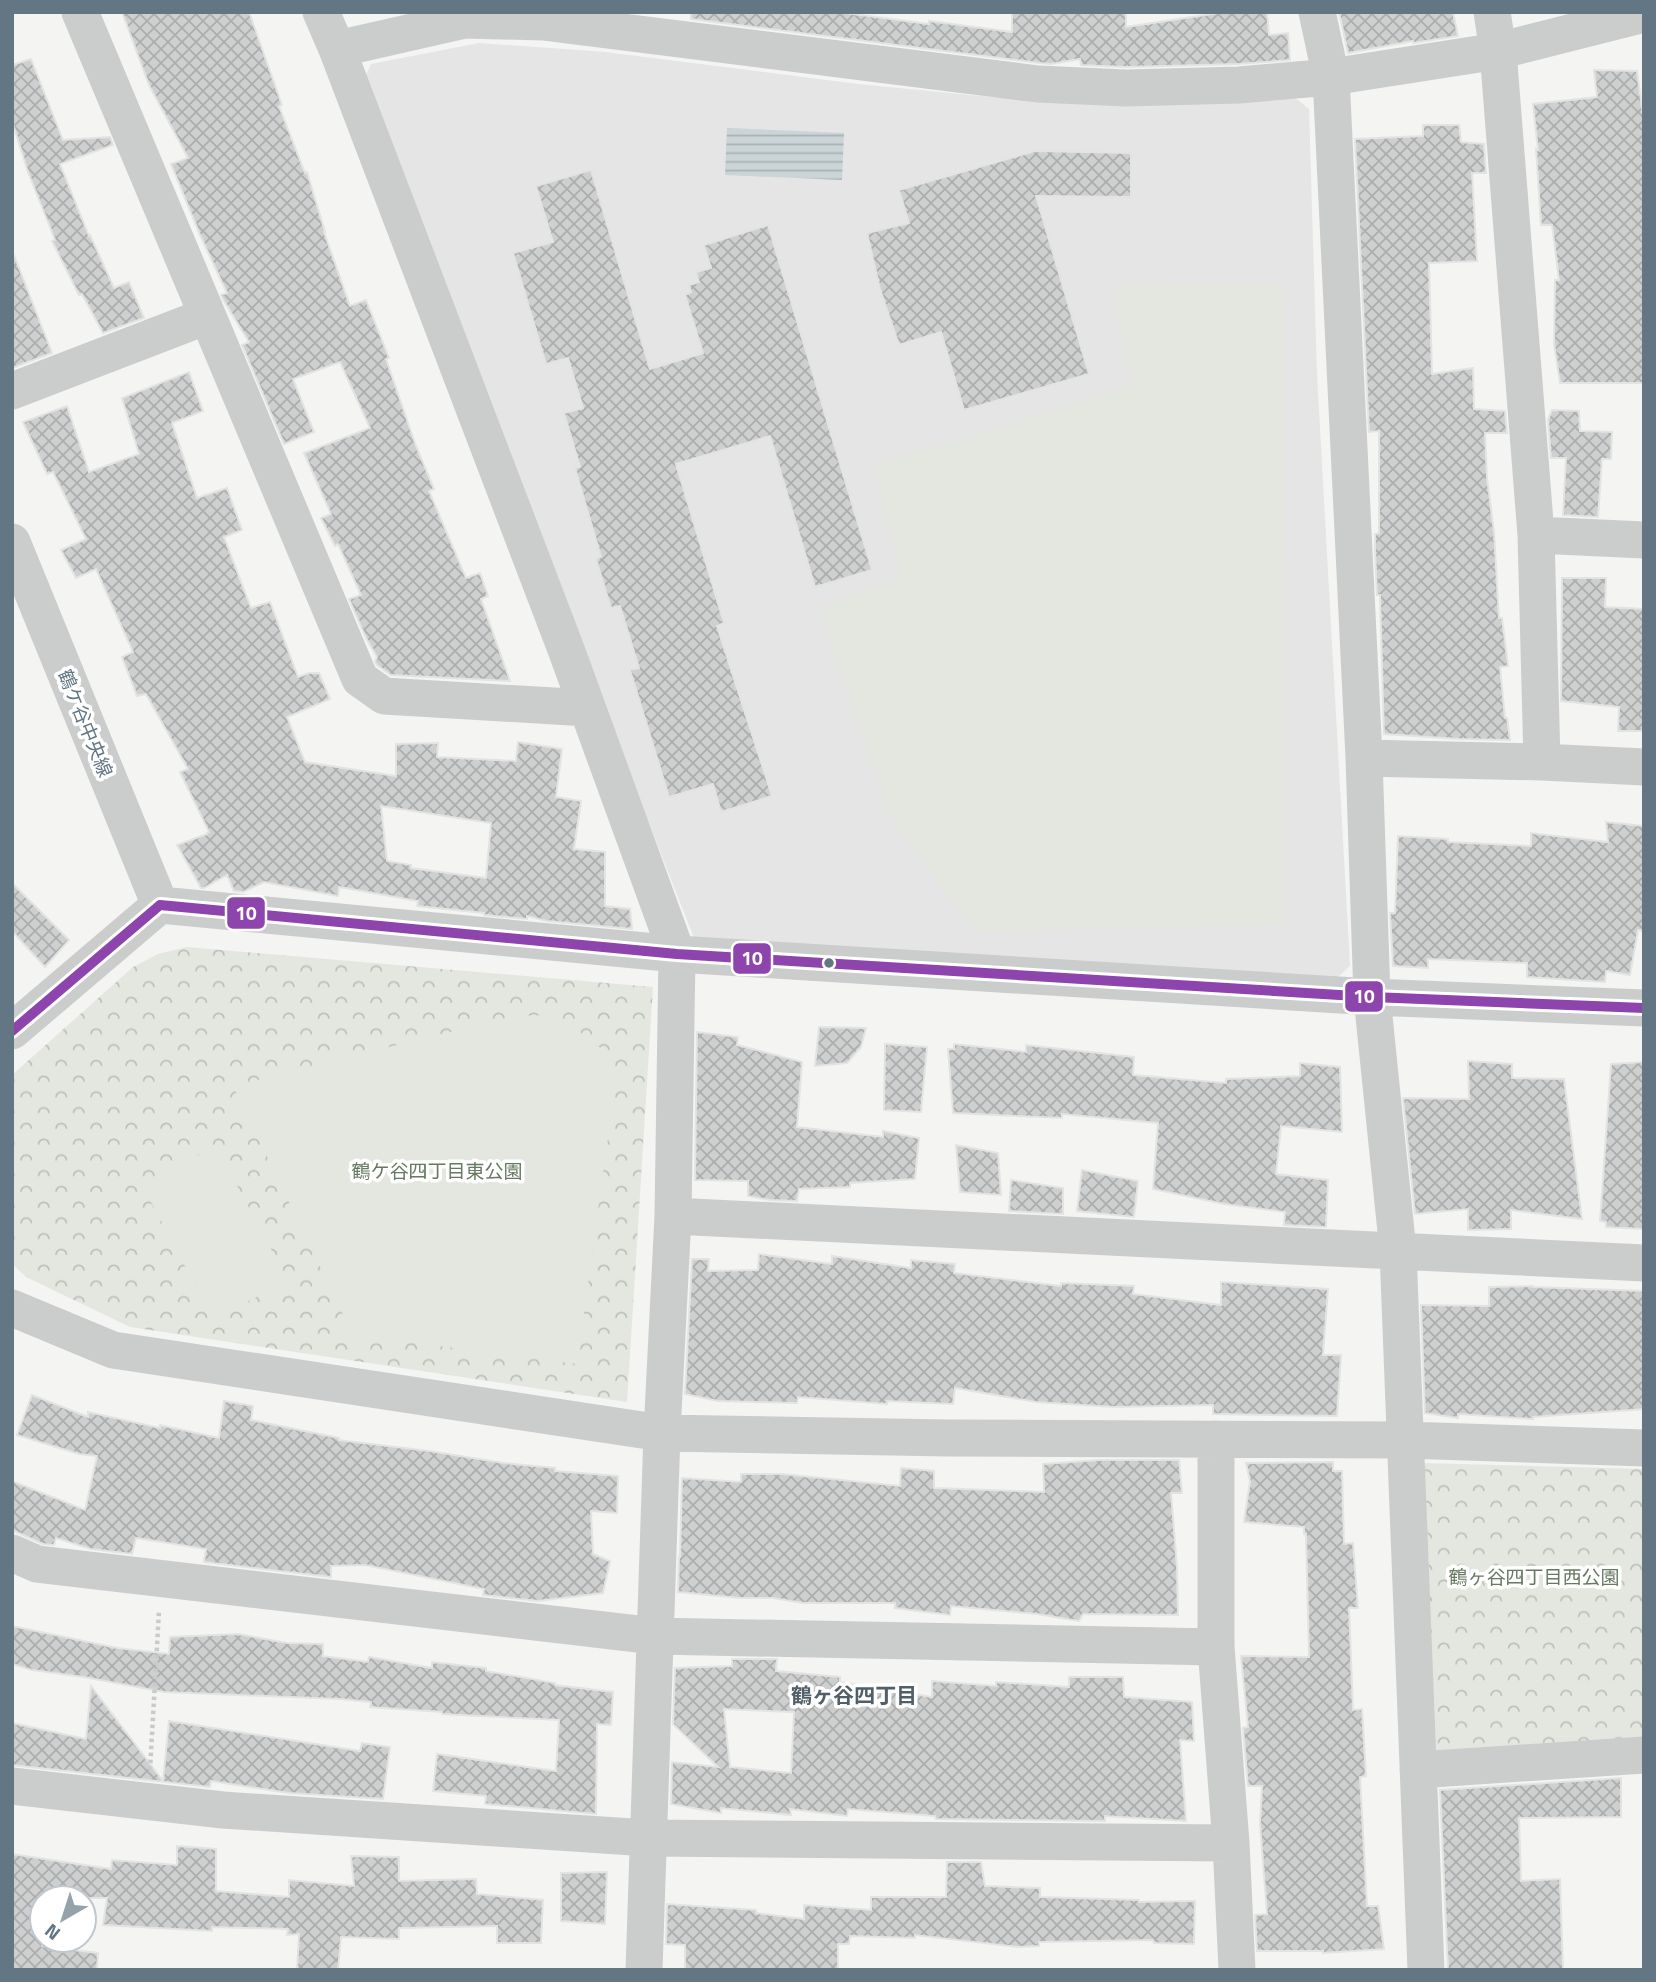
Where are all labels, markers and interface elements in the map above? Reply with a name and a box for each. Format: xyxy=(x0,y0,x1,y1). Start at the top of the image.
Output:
street label: 鶴ケ谷中央線 xyxy=(51,665,121,781)
line badge: 10 xyxy=(226,896,266,930)
text: 10 xyxy=(235,898,257,927)
line badge: 10 xyxy=(732,942,772,975)
text: 10 xyxy=(741,943,763,972)
unlabelled marker xyxy=(822,956,836,970)
line badge: 10 xyxy=(1344,980,1384,1013)
text: 10 xyxy=(1353,981,1375,1010)
park label: 鶴ケ谷四丁目東公園 xyxy=(351,1156,523,1185)
park label: 鶴ヶ谷四丁目西公園 xyxy=(1448,1562,1620,1591)
district label: 鶴ヶ谷四丁目 xyxy=(791,1679,917,1711)
north arrow xyxy=(28,1884,98,1954)
text: N xyxy=(38,1917,66,1948)

